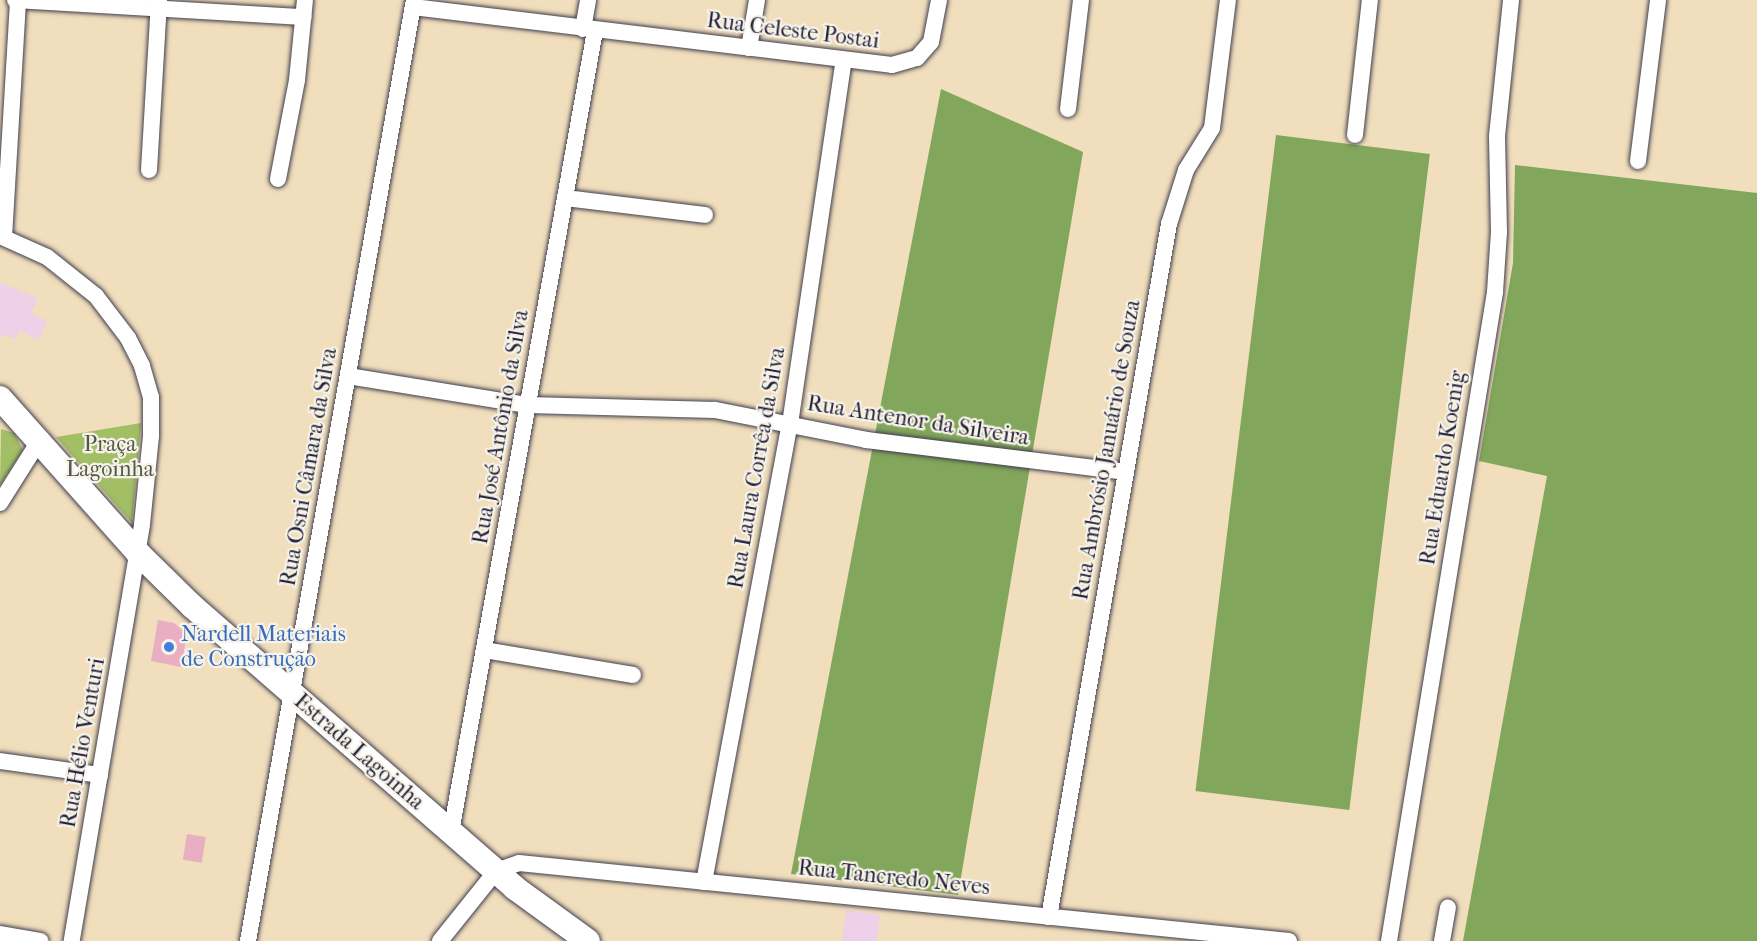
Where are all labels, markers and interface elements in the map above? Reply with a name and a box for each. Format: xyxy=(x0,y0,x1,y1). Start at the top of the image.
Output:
street label: Rua Celeste Postai xyxy=(705,7,881,55)
street label: Rua Ambrósio Januário de Souza xyxy=(1068,298,1146,602)
street label: Rua José Antônio da Silva xyxy=(467,308,535,546)
street label: Rua Laura Corrêa da Silva xyxy=(723,345,791,591)
street label: Rua Osni Câmara da Silva xyxy=(275,346,343,588)
street label: Rua Eduardo Koenig xyxy=(1415,369,1471,567)
street label: Rua Antenor da Silveira xyxy=(805,390,1031,452)
park label: Praça Lagoinha xyxy=(66,431,154,482)
place label: Nardell Materiais de Construção xyxy=(181,621,346,672)
marker: Nardell Materiais de Construção xyxy=(162,640,176,654)
street label: Rua Hélio Venturi xyxy=(55,656,111,830)
street label: Estrada Lagoinha xyxy=(289,688,429,816)
street label: Rua Tancredo Neves xyxy=(797,855,991,901)

